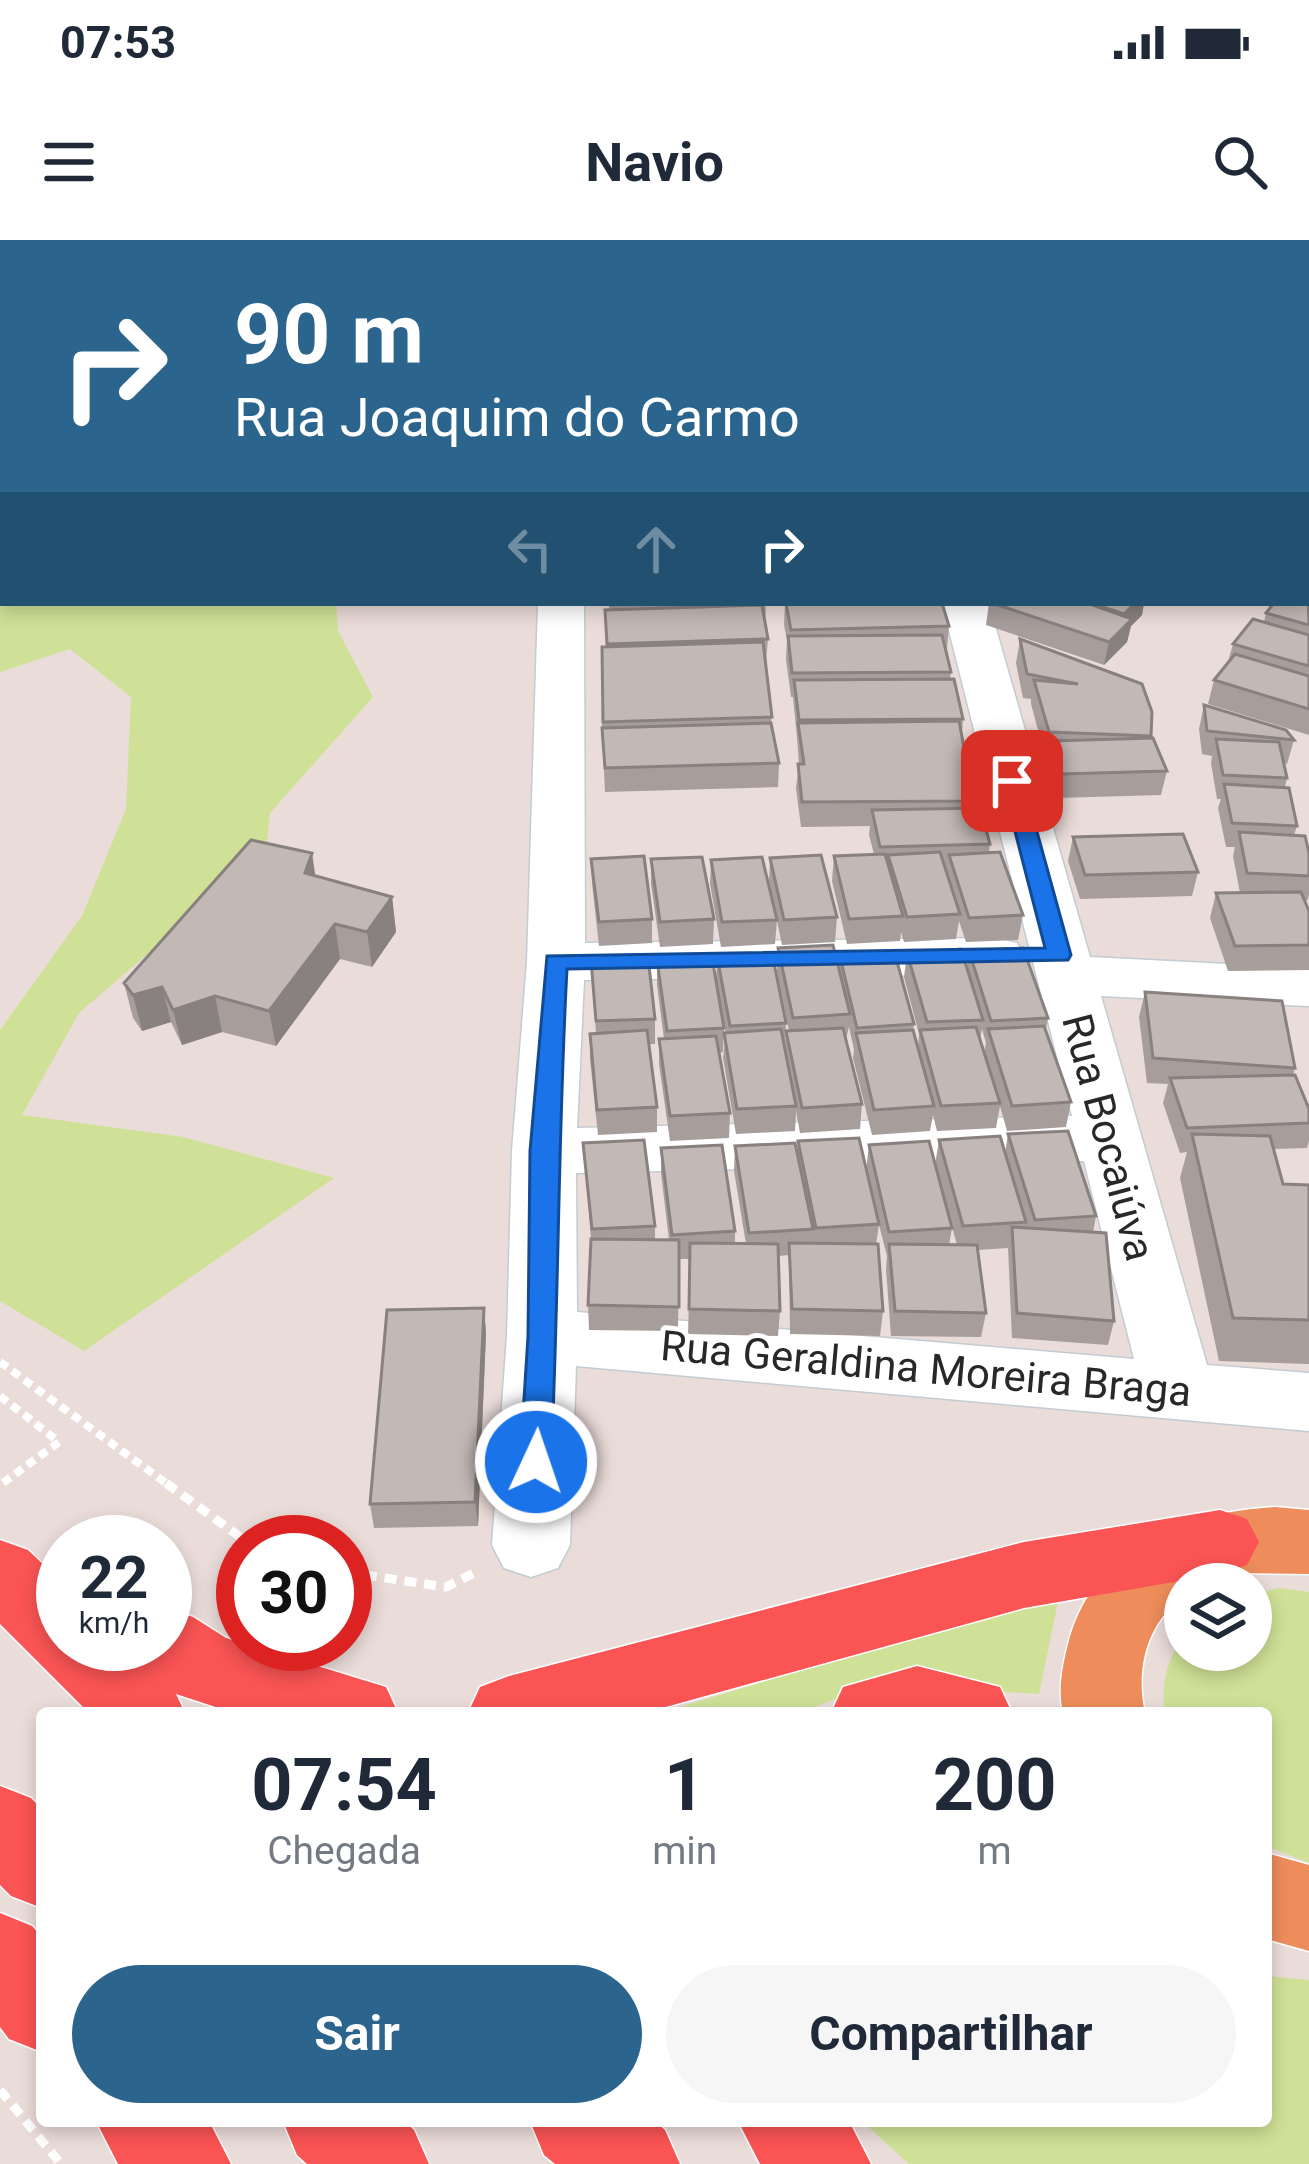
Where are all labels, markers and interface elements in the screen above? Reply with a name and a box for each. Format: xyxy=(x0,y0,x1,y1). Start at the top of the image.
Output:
text: 07:53 xyxy=(60,16,176,69)
icon: menu xyxy=(36,129,102,195)
icon: search xyxy=(1207,129,1273,195)
text: Navio xyxy=(585,131,724,194)
text: 90 m xyxy=(234,285,424,384)
icon: right xyxy=(36,288,192,444)
text: Rua Joaquim do Carmo xyxy=(234,386,800,449)
icon: left xyxy=(497,516,563,582)
icon: ahead xyxy=(623,516,689,582)
icon: right xyxy=(749,516,815,582)
pin xyxy=(961,730,1063,832)
icon: arrive xyxy=(979,748,1045,814)
street label: Rua Bocaiúva xyxy=(1052,1008,1165,1266)
street label: Rua Geraldina Moreira Braga xyxy=(659,1321,1193,1416)
position arrow xyxy=(473,1399,599,1525)
speed limit sign: 30 xyxy=(216,1515,372,1671)
text: 22 xyxy=(80,1542,148,1613)
map controls xyxy=(1164,1563,1272,1671)
button: layers xyxy=(1164,1563,1272,1671)
text: km/h xyxy=(79,1605,149,1640)
text: 07:54 xyxy=(251,1743,437,1828)
text: 1 xyxy=(664,1743,705,1828)
text: 200 xyxy=(933,1743,1057,1828)
text: Chegada xyxy=(267,1828,421,1874)
text: min xyxy=(652,1828,717,1874)
text: m xyxy=(978,1828,1012,1874)
button: Sair xyxy=(72,1965,642,2103)
button: Compartilhar xyxy=(666,1965,1236,2103)

